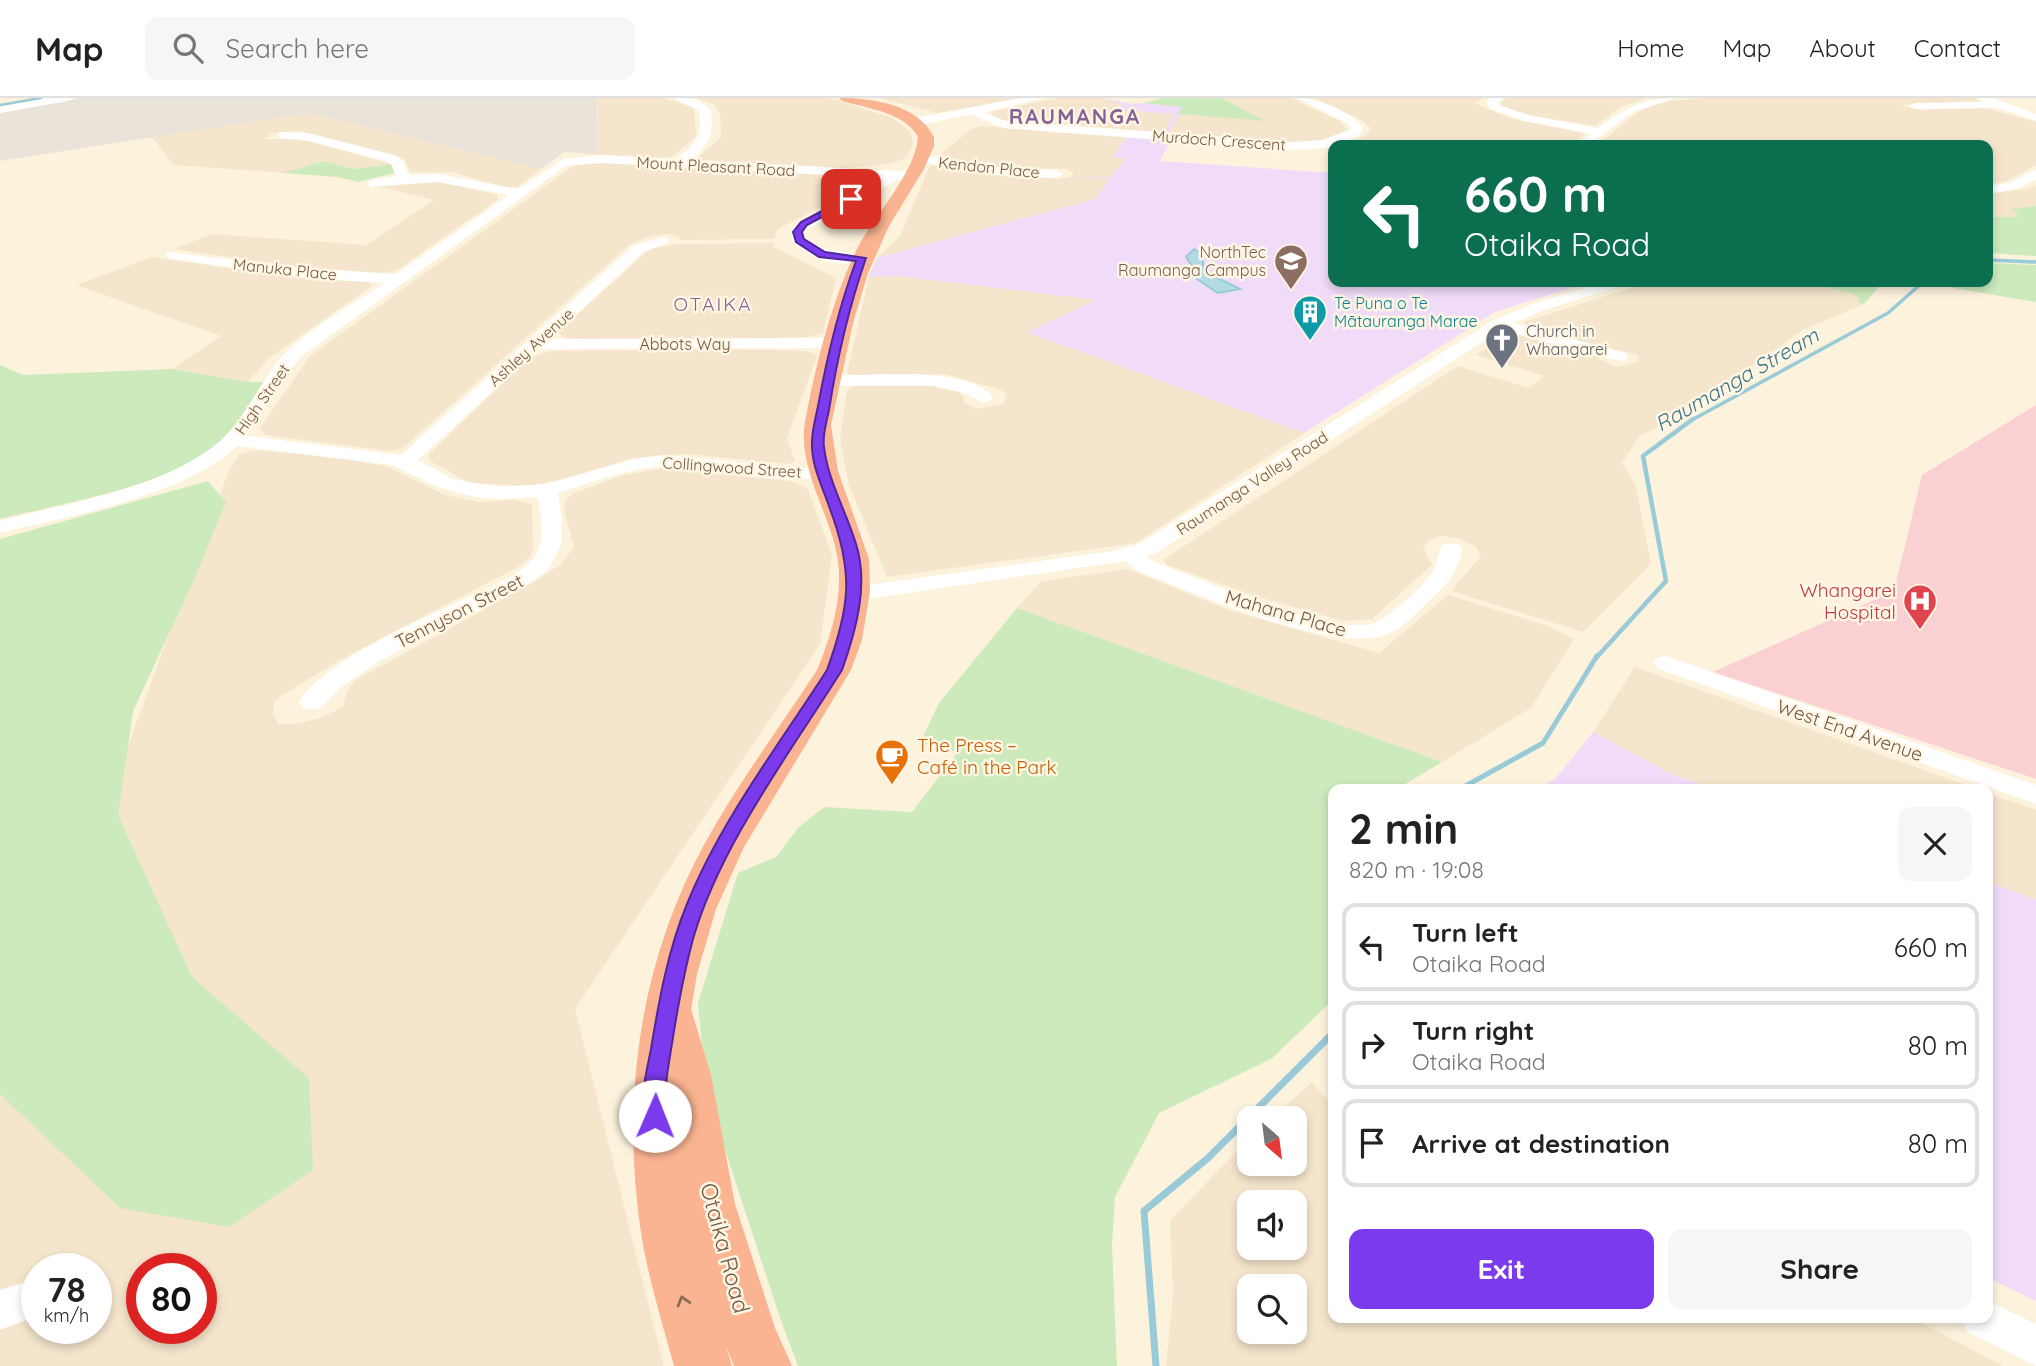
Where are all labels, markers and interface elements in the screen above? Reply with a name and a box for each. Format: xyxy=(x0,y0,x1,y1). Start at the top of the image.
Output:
search box xyxy=(145,17,635,80)
text: Map xyxy=(35,28,103,69)
icon: search xyxy=(169,29,207,67)
text: Search here xyxy=(225,32,369,65)
text: Home xyxy=(1617,33,1684,63)
text: Map xyxy=(1722,33,1771,63)
text: About xyxy=(1809,33,1876,63)
text: Contact xyxy=(1914,33,2001,63)
district label: RAUMANGA xyxy=(1009,103,1141,129)
street label: Murdoch Crescent xyxy=(1151,125,1287,155)
street label: Mount Pleasant Road xyxy=(636,152,796,180)
street label: Kendon Place xyxy=(937,152,1041,182)
text: 660 m xyxy=(1464,163,1607,224)
icon: left xyxy=(1349,168,1440,259)
pin xyxy=(821,169,881,229)
icon: arrive xyxy=(832,180,870,218)
text: Otaika Road xyxy=(1464,224,1650,264)
place label: NorthTec Raumanga Campus xyxy=(1118,242,1266,280)
school or university icon: NorthTec Raumanga Campus xyxy=(1272,242,1310,291)
street label: Manuka Place xyxy=(232,254,338,284)
district label: OTAIKA xyxy=(674,292,752,316)
building icon: Te Puna o Te Mātauranga Marae xyxy=(1291,293,1329,342)
place label: Te Puna o Te Mātauranga Marae xyxy=(1334,293,1478,331)
street label: Ashley Avenue xyxy=(484,304,578,390)
church icon: Church in Whangarei xyxy=(1483,321,1521,370)
place label: Church in Whangarei xyxy=(1526,321,1607,359)
water label: Raumanga Stream xyxy=(1650,321,1824,437)
street label: Abbots Way xyxy=(639,334,731,354)
street label: High Street xyxy=(230,360,294,438)
street label: Raumanga Valley Road xyxy=(1173,427,1331,539)
street label: Collingwood Street xyxy=(662,452,802,482)
street label: Tennyson Street xyxy=(391,568,527,654)
place label: Whangarei Hospital xyxy=(1799,578,1896,624)
hospital icon: Whangarei Hospital xyxy=(1901,582,1939,631)
street label: Mahana Place xyxy=(1223,584,1349,642)
street label: West End Avenue xyxy=(1774,694,1926,766)
place label: The Press – Café in the Park xyxy=(917,733,1057,779)
cafe icon: The Press – Café in the Park xyxy=(873,737,911,786)
text: 2 min xyxy=(1349,802,1458,855)
button: close xyxy=(1898,807,1972,881)
text: 820 m · 19:08 xyxy=(1349,855,1484,884)
text: Turn left xyxy=(1412,916,1519,949)
icon: left xyxy=(1353,928,1391,966)
text: 660 m xyxy=(1894,931,1968,964)
text: Otaika Road xyxy=(1412,949,1546,978)
text: Turn right xyxy=(1412,1014,1534,1047)
icon: right xyxy=(1353,1026,1391,1064)
text: 80 m xyxy=(1908,1029,1968,1062)
text: Otaika Road xyxy=(1412,1047,1546,1076)
position arrow xyxy=(618,1079,692,1153)
north arrow xyxy=(1237,1106,1307,1176)
map controls xyxy=(1237,1106,1307,1344)
icon: arrive xyxy=(1353,1124,1391,1162)
text: Arrive at destination xyxy=(1412,1127,1670,1160)
text: 80 m xyxy=(1908,1127,1968,1160)
street label: Otaika Road xyxy=(694,1180,757,1316)
button: sound xyxy=(1237,1190,1307,1260)
button: Exit xyxy=(1349,1229,1654,1309)
button: Share xyxy=(1668,1229,1972,1309)
speed limit sign: 80 xyxy=(126,1253,217,1344)
text: 78 xyxy=(47,1267,86,1311)
button: search xyxy=(1237,1274,1307,1344)
one-way arrow xyxy=(676,1295,691,1307)
text: km/h xyxy=(44,1304,89,1327)

